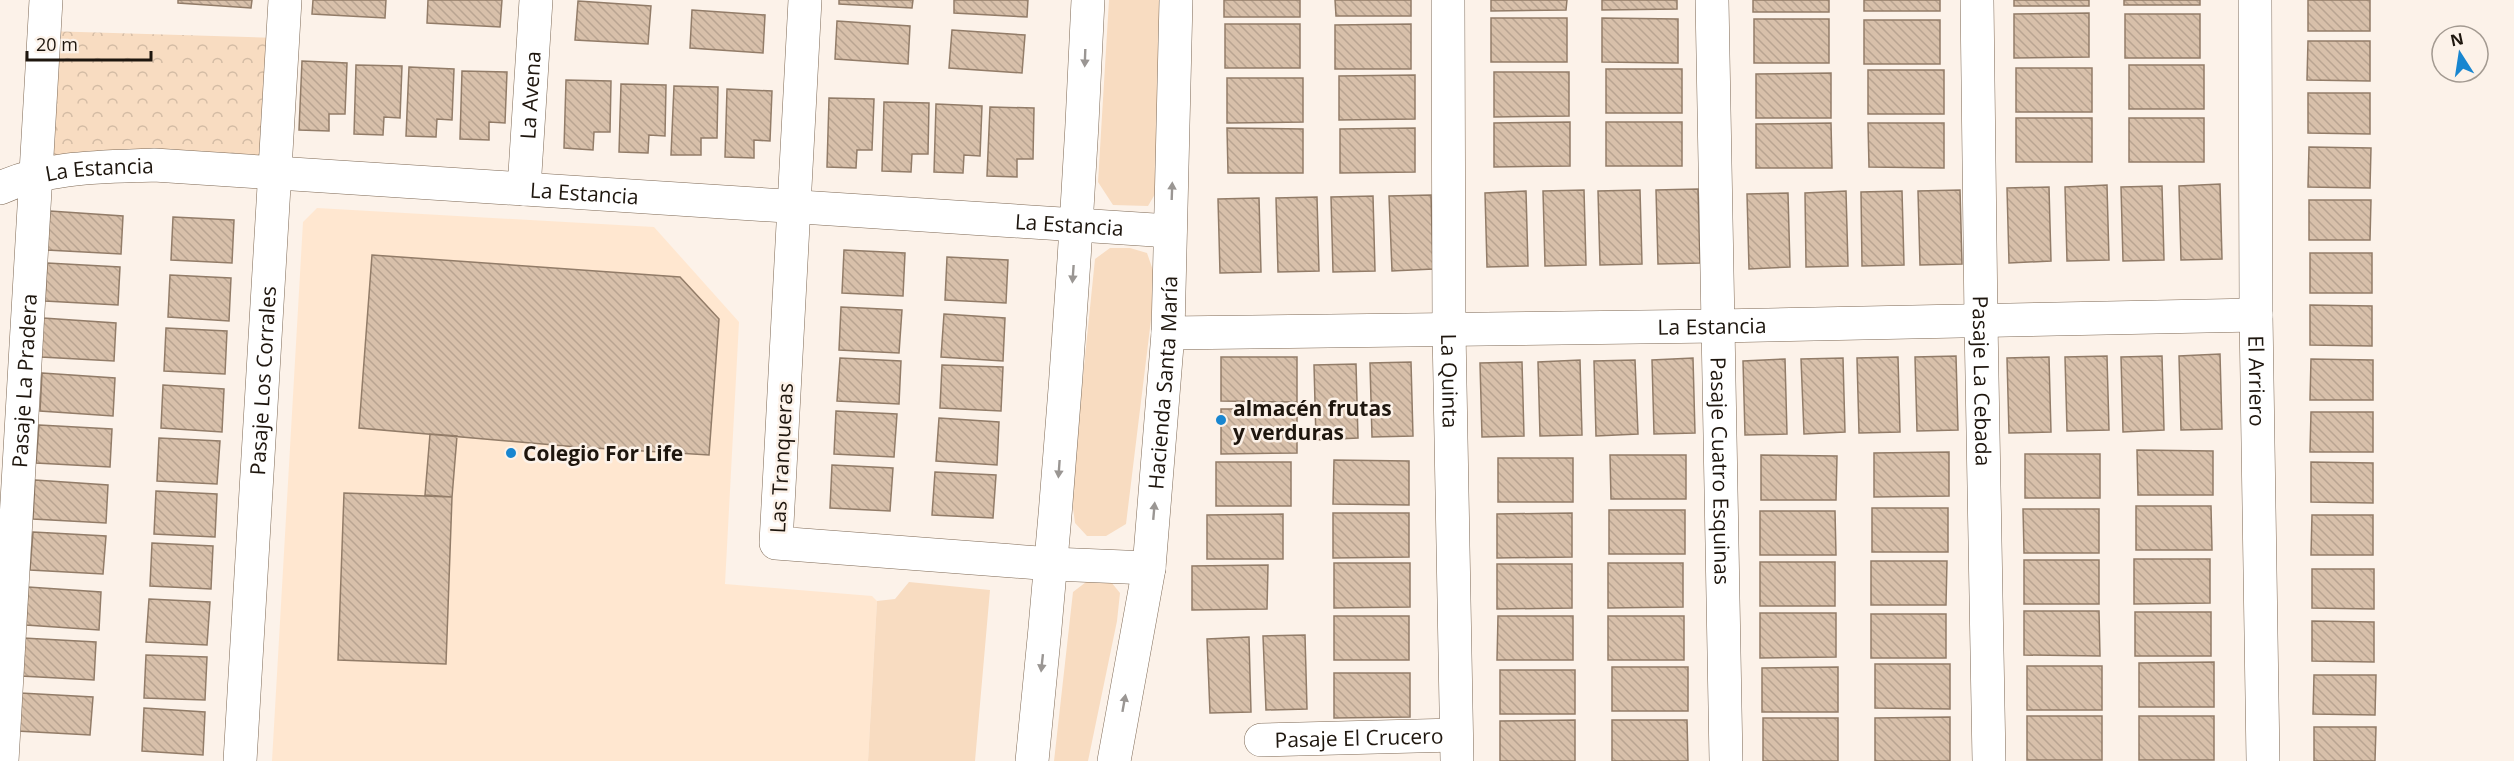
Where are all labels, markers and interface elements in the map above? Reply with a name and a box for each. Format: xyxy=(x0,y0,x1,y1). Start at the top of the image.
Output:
scale bar xyxy=(27,24,152,62)
north arrow xyxy=(2430,24,2490,84)
text: N xyxy=(2448,27,2466,51)
text: 20 m xyxy=(36,32,78,56)
one-way arrow xyxy=(1081,49,1090,68)
street label: La Avena xyxy=(513,50,547,140)
street label: La Estancia xyxy=(43,151,154,187)
street label: La Estancia xyxy=(529,175,640,210)
one-way arrow xyxy=(1167,181,1176,200)
street label: La Estancia xyxy=(1014,207,1125,242)
one-way arrow xyxy=(1068,265,1078,284)
street label: Hacienda Santa María xyxy=(1141,276,1183,491)
street label: Pasaje Los Corrales xyxy=(243,285,282,476)
street label: Pasaje La Pradera xyxy=(5,293,43,469)
street label: Pasaje La Cebada xyxy=(1967,295,1998,467)
street label: La Estancia xyxy=(1657,311,1767,341)
street label: La Quinta xyxy=(1435,333,1465,429)
street label: El Arriero xyxy=(2242,335,2272,427)
street label: Pasaje Cuatro Esquinas xyxy=(1705,357,1737,585)
street label: Las Tranqueras xyxy=(763,382,799,534)
place label: almacén frutas y verduras xyxy=(1233,394,1392,446)
marker: almacén frutas y verduras xyxy=(1214,413,1228,427)
place label: Colegio For Life xyxy=(523,439,683,467)
marker: Colegio For Life xyxy=(504,446,518,460)
one-way arrow xyxy=(1055,459,1064,478)
one-way arrow xyxy=(1149,501,1159,520)
one-way arrow xyxy=(1037,653,1047,672)
one-way arrow xyxy=(1120,694,1129,713)
street label: Pasaje El Crucero xyxy=(1274,721,1444,754)

